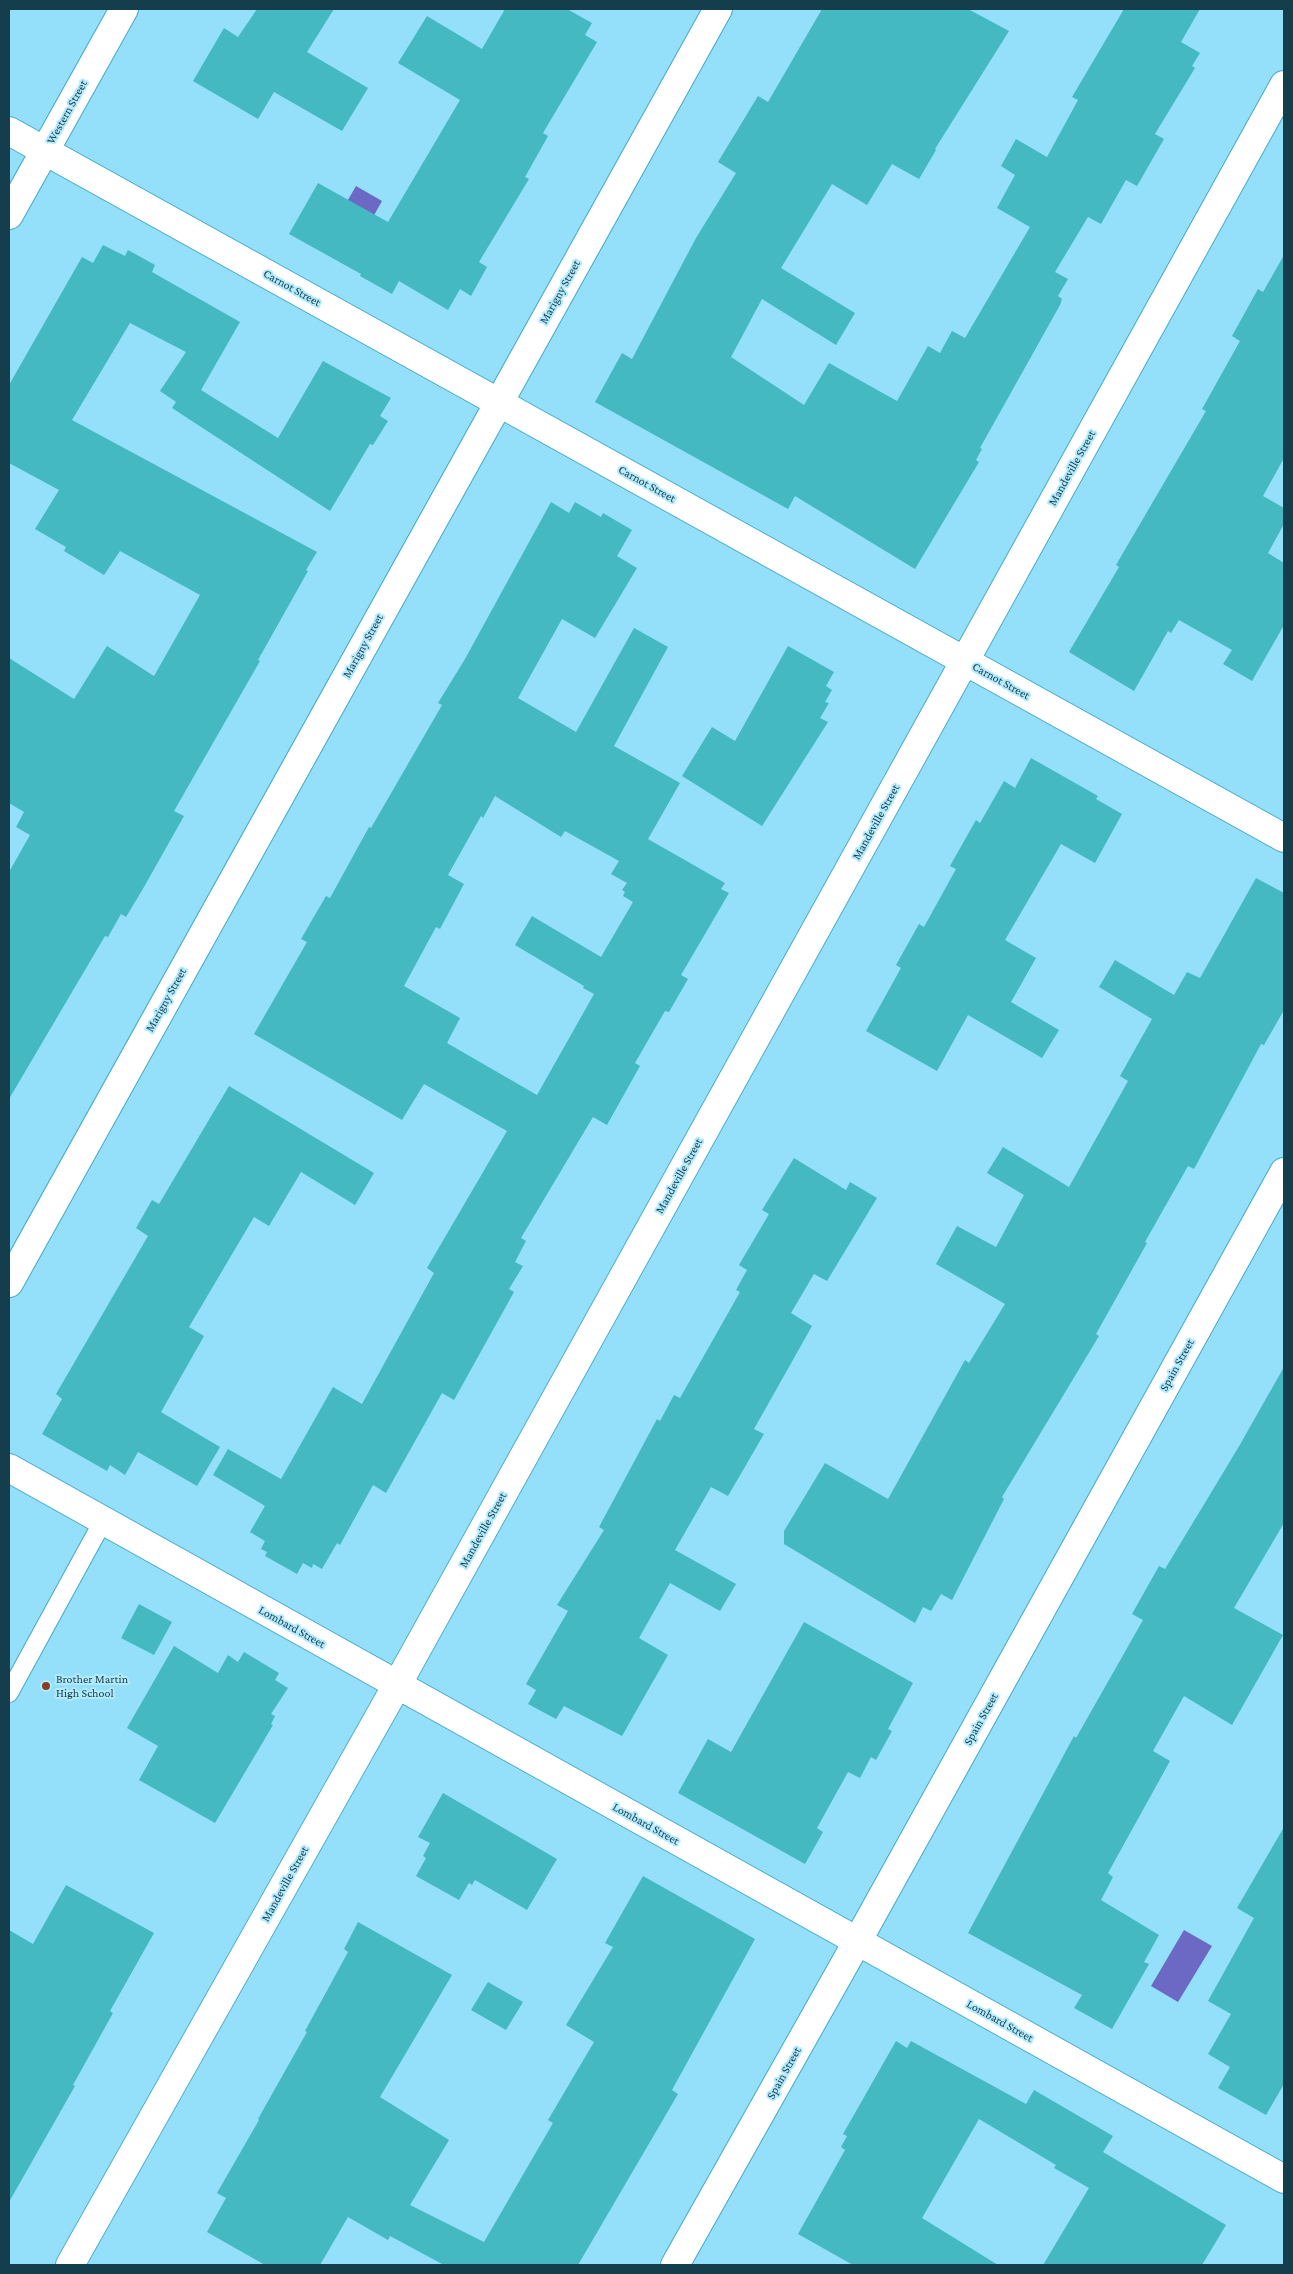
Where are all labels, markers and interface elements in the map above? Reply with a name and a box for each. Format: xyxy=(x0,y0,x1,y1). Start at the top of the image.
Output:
street label: Western Street xyxy=(44,78,90,146)
street label: Marigny Street xyxy=(536,257,584,327)
street label: Carnot Street xyxy=(261,266,323,310)
street label: Mandeville Street xyxy=(1045,428,1099,508)
street label: Carnot Street xyxy=(616,462,678,506)
street label: Marigny Street xyxy=(339,611,387,681)
street label: Carnot Street xyxy=(970,659,1032,703)
street label: Mandeville Street xyxy=(849,782,903,862)
street label: Marigny Street xyxy=(142,965,190,1035)
street label: Mandeville Street xyxy=(652,1136,706,1216)
street label: Spain Street xyxy=(1157,1336,1197,1394)
street label: Mandeville Street xyxy=(456,1490,510,1570)
street label: Lombard Street xyxy=(256,1603,328,1651)
place label: Brother Martin High School xyxy=(56,1672,128,1700)
marker: Brother Martin High School xyxy=(40,1680,52,1692)
street label: Spain Street xyxy=(961,1690,1001,1748)
street label: Lombard Street xyxy=(610,1800,682,1848)
street label: Mandeville Street xyxy=(258,1844,312,1924)
street label: Lombard Street xyxy=(964,1997,1036,2045)
street label: Spain Street xyxy=(764,2044,804,2102)

